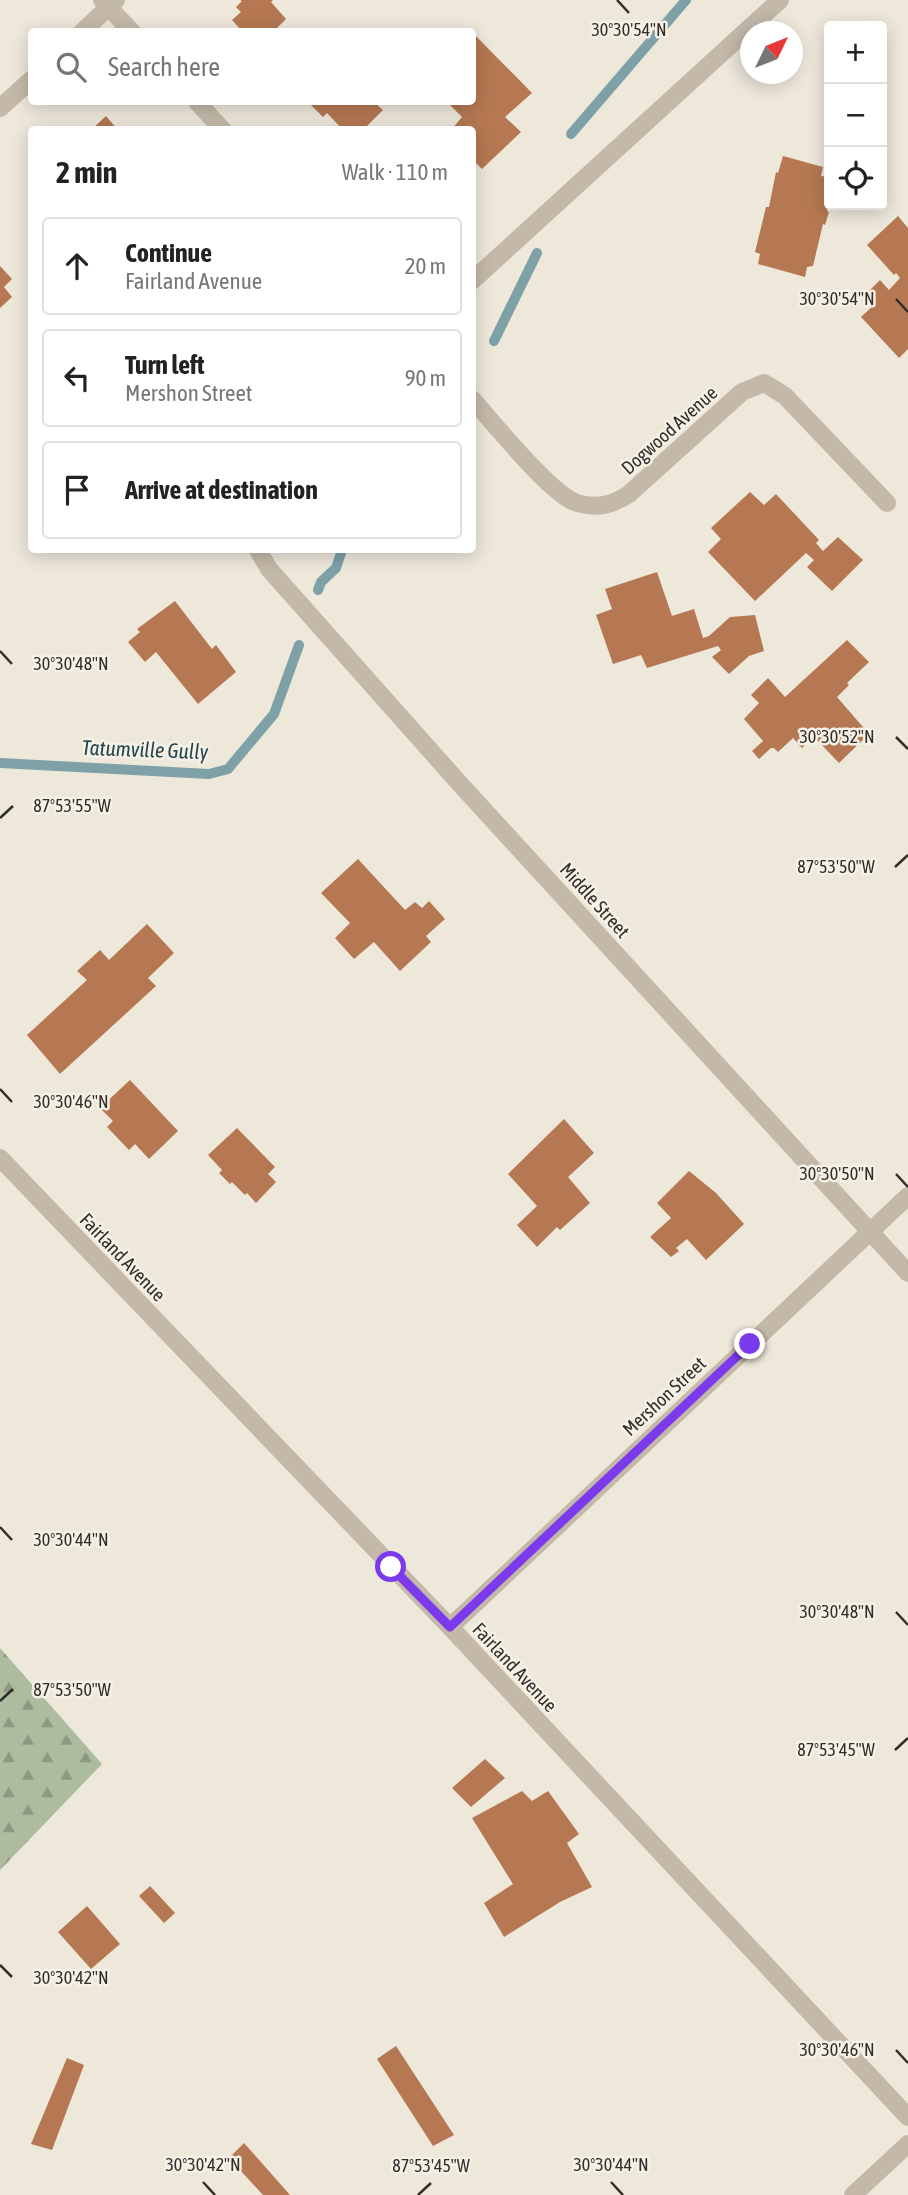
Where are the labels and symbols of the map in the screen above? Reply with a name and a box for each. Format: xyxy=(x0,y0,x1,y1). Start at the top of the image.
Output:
text: 30°30'54"N xyxy=(591,19,667,40)
north arrow xyxy=(740,21,803,84)
text: 30°30'54"N xyxy=(799,288,875,309)
street label: Dogwood Avenue xyxy=(617,381,721,479)
text: 30°30'48"N xyxy=(33,653,109,674)
text: 30°30'52"N xyxy=(799,726,875,747)
water label: Tatumville Gully xyxy=(81,735,209,763)
text: 87°53'55"W xyxy=(33,795,111,816)
text: 87°53'50"W xyxy=(797,856,875,877)
street label: Middle Street xyxy=(556,858,634,942)
text: 30°30'46"N xyxy=(33,1091,109,1112)
text: 30°30'50"N xyxy=(799,1163,875,1184)
street label: Fairland Avenue xyxy=(76,1209,170,1305)
route end xyxy=(734,1328,765,1359)
street label: Mershon Street xyxy=(618,1352,710,1440)
text: 30°30'44"N xyxy=(33,1529,109,1550)
route start xyxy=(375,1551,406,1582)
text: 30°30'48"N xyxy=(799,1601,875,1622)
street label: Fairland Avenue xyxy=(468,1618,562,1716)
text: 87°53'50"W xyxy=(33,1679,111,1700)
text: 87°53'45"W xyxy=(797,1739,875,1760)
text: 30°30'42"N xyxy=(33,1967,109,1988)
text: 30°30'46"N xyxy=(799,2039,875,2060)
text: 30°30'42"N xyxy=(165,2154,241,2175)
text: 30°30'44"N xyxy=(573,2154,649,2175)
text: 87°53'45"W xyxy=(392,2155,470,2176)

